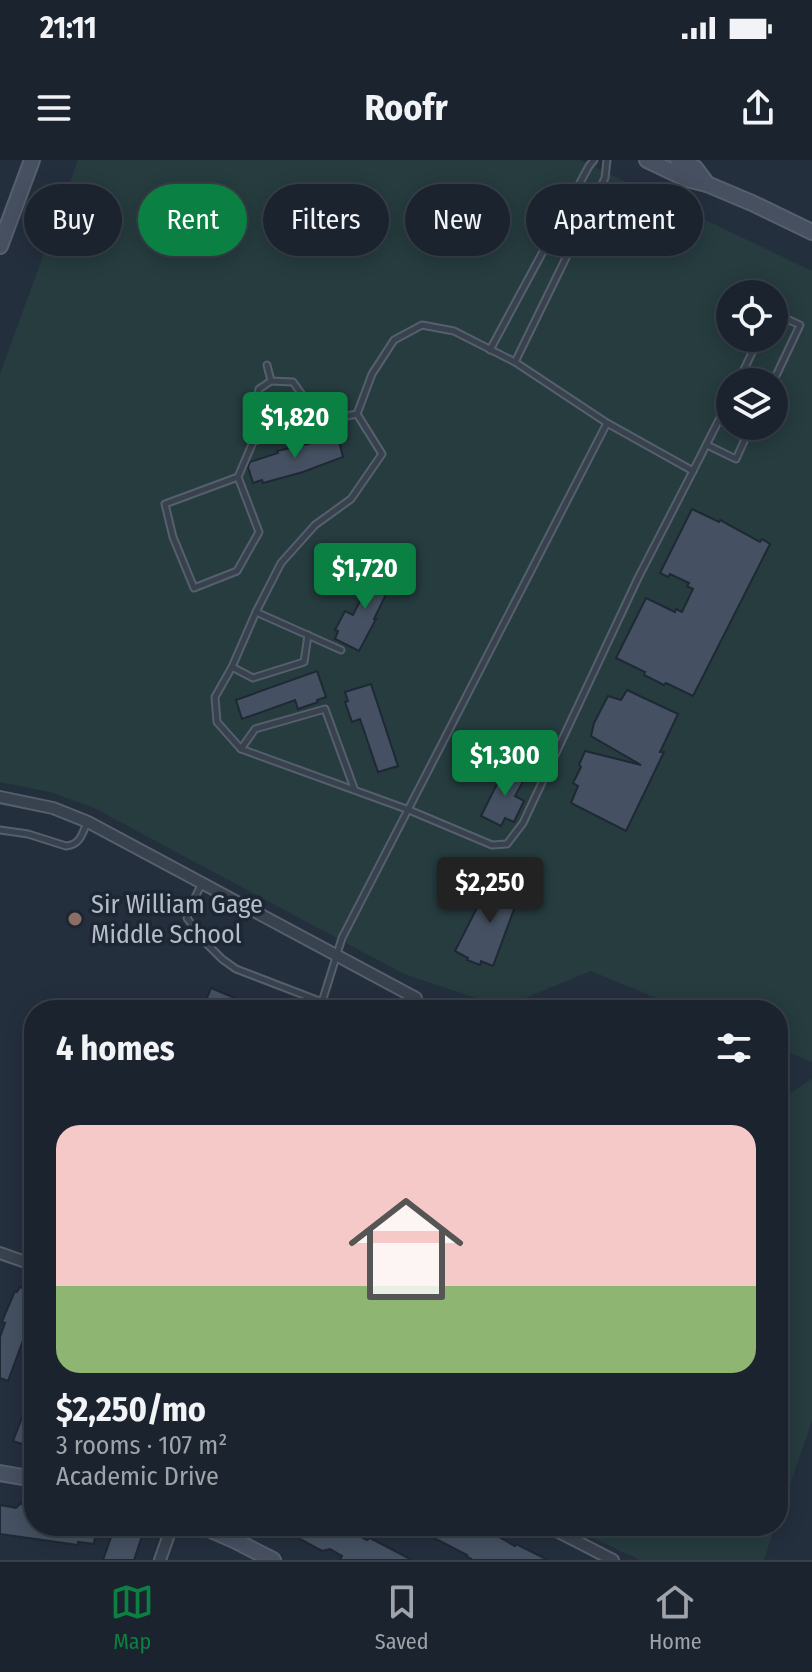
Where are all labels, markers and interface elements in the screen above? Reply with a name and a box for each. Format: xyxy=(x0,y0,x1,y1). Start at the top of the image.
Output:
text: 21:11 xyxy=(40,10,97,46)
icon: menu xyxy=(32,86,76,130)
text: Roofr xyxy=(364,86,448,130)
icon: share xyxy=(736,86,780,130)
chip: Buy xyxy=(24,184,122,256)
chip: Rent xyxy=(138,184,247,256)
chip: Filters xyxy=(263,184,389,256)
chip: New xyxy=(405,184,510,256)
chip: Apartment xyxy=(526,184,703,256)
map controls xyxy=(716,280,788,440)
button: locate xyxy=(716,280,788,352)
button: layers xyxy=(716,368,788,440)
pin: $1,820 xyxy=(230,392,360,460)
text: $1,820 xyxy=(261,402,329,433)
pin: $1,720 xyxy=(300,543,430,611)
text: $1,720 xyxy=(332,553,398,584)
pin: $1,300 xyxy=(440,730,570,798)
text: $1,300 xyxy=(470,740,540,771)
pin: $2,250 xyxy=(425,857,555,925)
text: $2,250 xyxy=(455,867,525,898)
place label: Sir William Gage Middle School xyxy=(91,889,263,950)
marker: Sir William Gage Middle School xyxy=(66,910,84,928)
icon: filters xyxy=(712,1026,756,1070)
text: 4 homes xyxy=(56,1028,175,1069)
icon: home xyxy=(334,1177,478,1321)
text: $2,250/mo xyxy=(56,1389,206,1430)
text: 3 rooms · 107 m² xyxy=(56,1430,228,1461)
text: Academic Drive xyxy=(56,1461,219,1492)
tab: Map xyxy=(110,1580,154,1655)
tab: Saved xyxy=(375,1580,429,1655)
tab: Home xyxy=(649,1580,702,1655)

